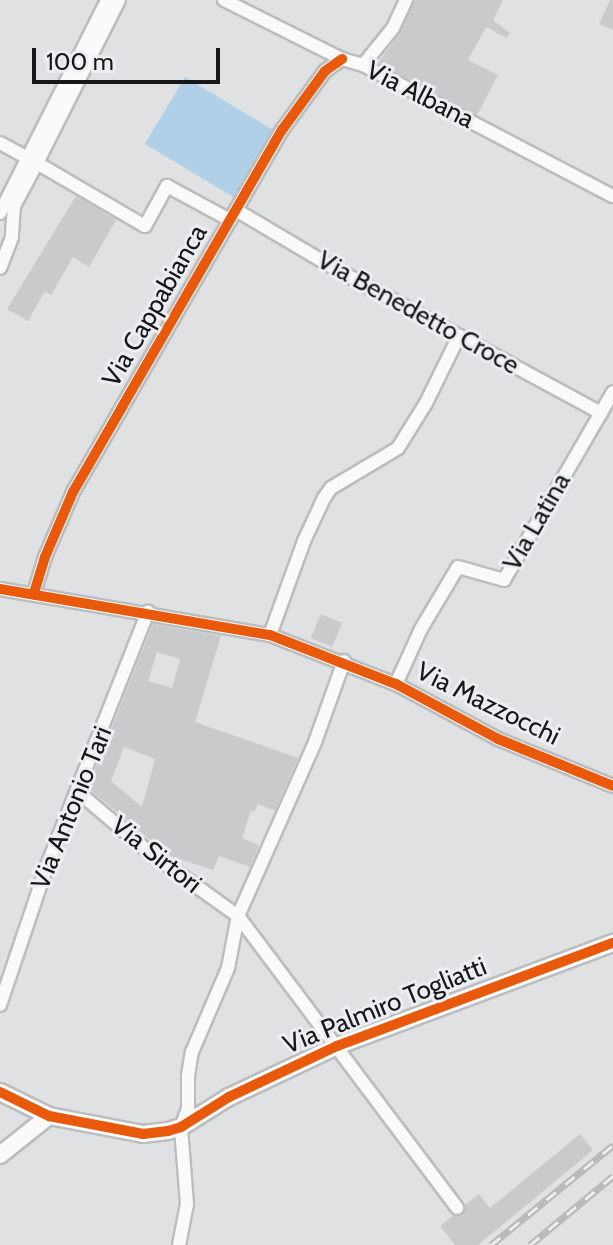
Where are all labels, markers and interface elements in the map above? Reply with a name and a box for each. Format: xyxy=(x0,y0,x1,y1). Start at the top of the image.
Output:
scale bar xyxy=(36,32,224,82)
text: 100 m xyxy=(46,47,114,76)
street label: Via Albana xyxy=(361,55,479,135)
street label: Via Cappabianca xyxy=(96,219,214,393)
street label: Via Benedetto Croce xyxy=(312,245,524,381)
street label: Via Latina xyxy=(497,468,577,576)
street label: Via Mazzocchi xyxy=(411,656,565,752)
street label: Via Antonio Tari xyxy=(25,722,119,894)
street label: Via Sirtori xyxy=(105,810,207,900)
street label: Via Palmiro Togliatti xyxy=(279,951,491,1061)

